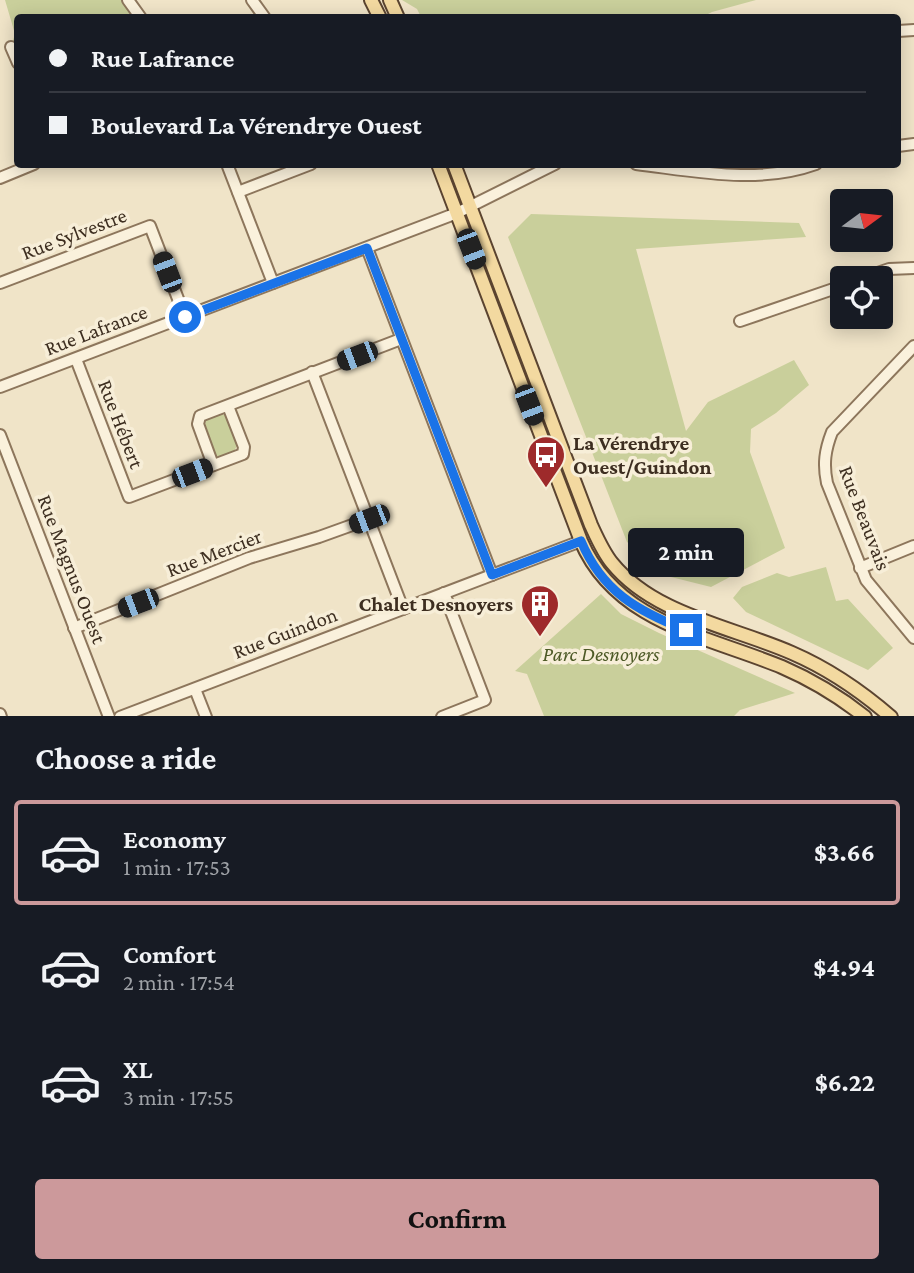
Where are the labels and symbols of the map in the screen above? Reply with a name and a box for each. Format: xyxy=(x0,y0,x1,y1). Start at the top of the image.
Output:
north arrow xyxy=(830,189,892,252)
street label: Rue Sylvestre xyxy=(18,203,130,265)
car xyxy=(454,226,489,272)
car xyxy=(150,249,185,295)
street label: Rue Lafrance xyxy=(41,299,151,361)
route start xyxy=(169,301,201,333)
car xyxy=(334,339,381,373)
street label: Rue Hébert xyxy=(93,376,149,473)
car xyxy=(512,382,547,428)
place label: La Vérendrye Ouest/Guindon xyxy=(573,431,712,479)
bus stop icon: La Vérendrye Ouest/Guindon xyxy=(525,434,567,489)
car xyxy=(169,456,216,490)
street label: Rue Beauvais xyxy=(834,462,896,574)
street label: Rue Magnus Ouest xyxy=(33,491,112,648)
car xyxy=(346,502,393,536)
street label: Rue Mercier xyxy=(163,524,266,582)
callout: 2 min xyxy=(628,528,744,578)
building icon: Chalet Desnoyers xyxy=(519,583,561,638)
car xyxy=(115,586,162,620)
place label: Chalet Desnoyers xyxy=(358,592,513,616)
street label: Rue Guindon xyxy=(230,602,340,664)
route end xyxy=(670,614,702,646)
park label: Parc Desnoyers xyxy=(543,642,660,666)

